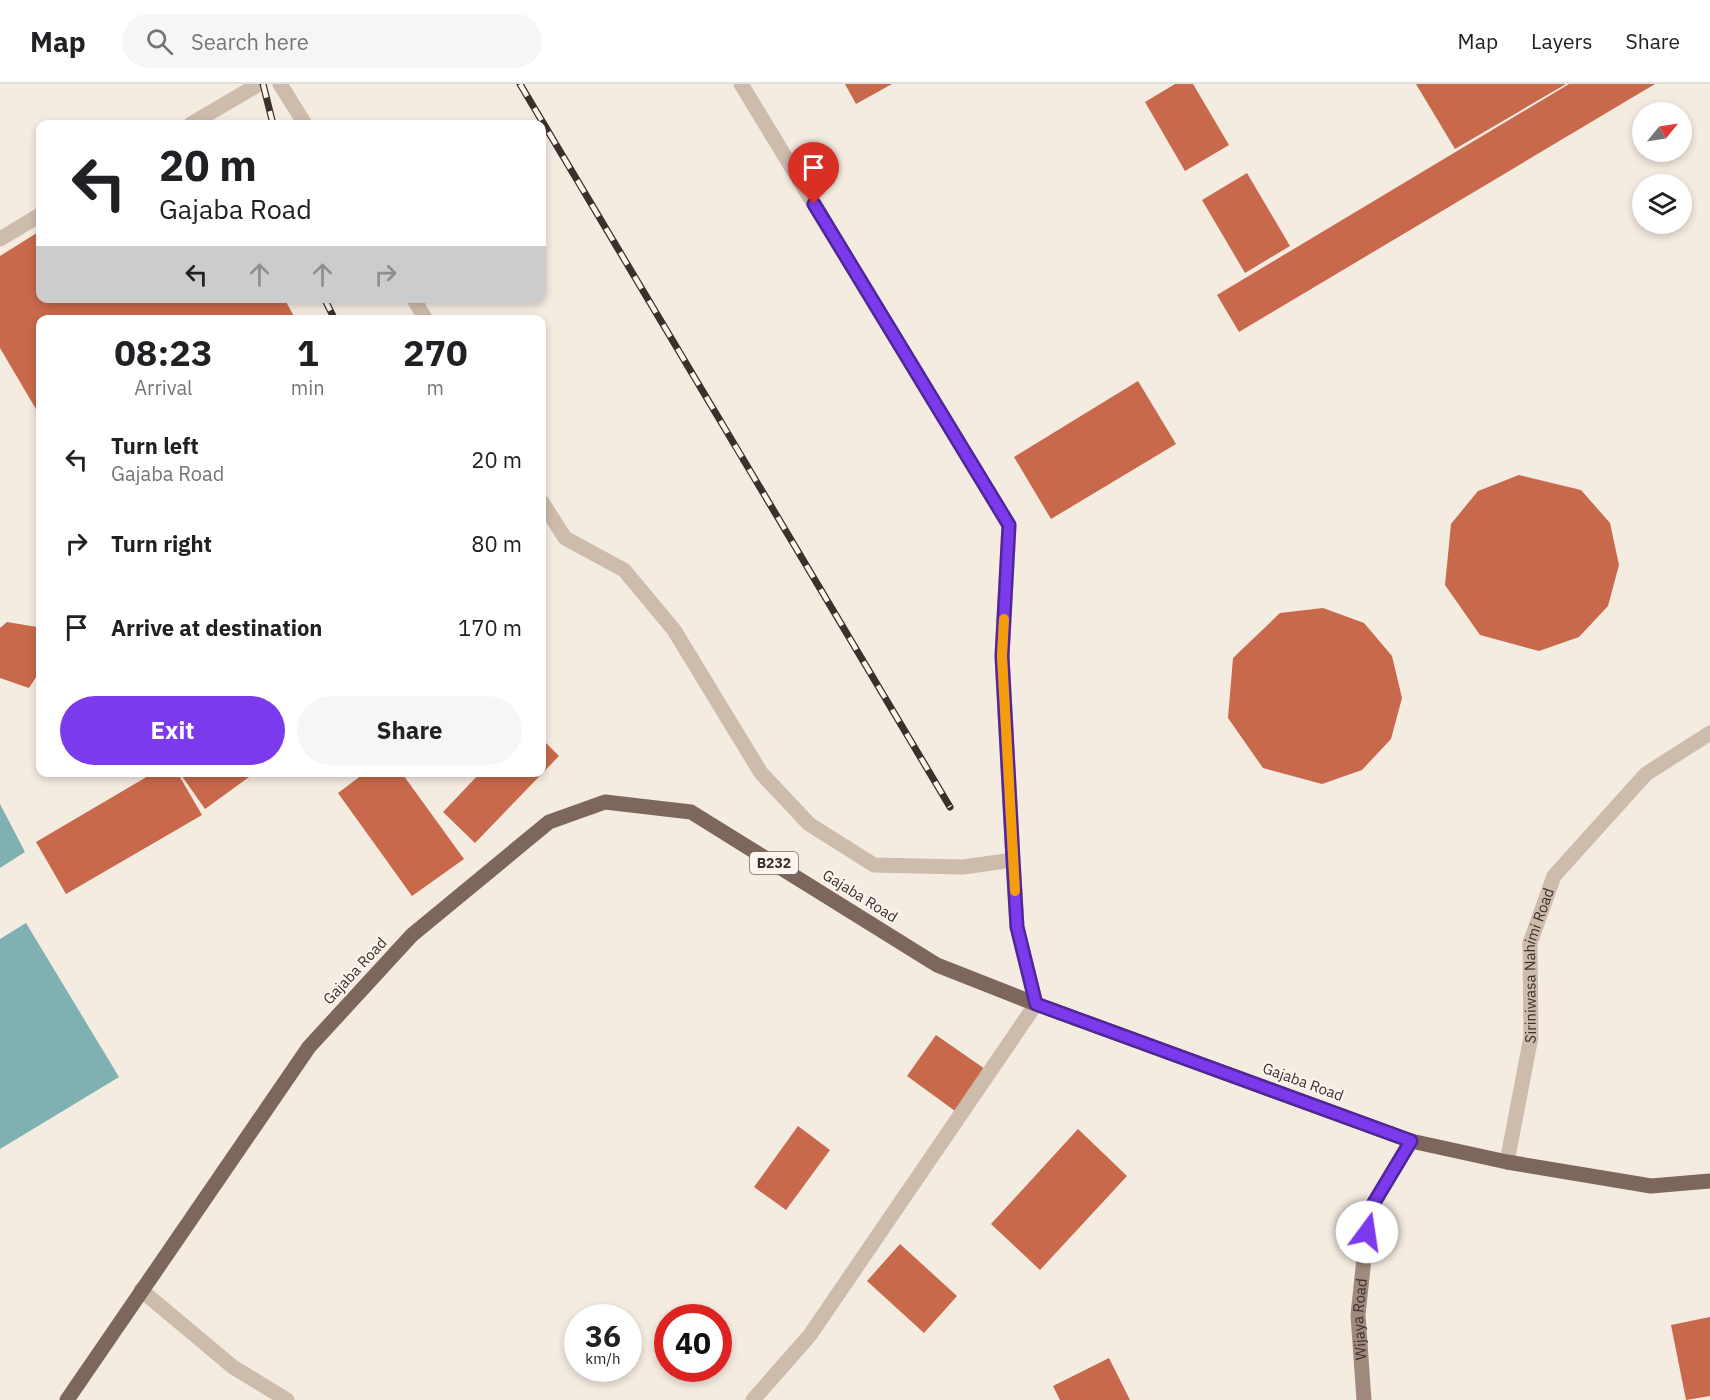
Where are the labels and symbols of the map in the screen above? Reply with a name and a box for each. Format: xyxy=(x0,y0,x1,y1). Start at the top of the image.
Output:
north arrow xyxy=(1632,102,1692,162)
pin xyxy=(788,142,839,204)
road number: B232 xyxy=(750,852,798,874)
street label: Gajaba Road xyxy=(819,865,901,926)
street label: Siriniwasa Nahimi Road xyxy=(1520,885,1558,1045)
street label: Gajaba Road xyxy=(319,933,391,1008)
street label: Gajaba Road xyxy=(1260,1058,1346,1105)
position arrow xyxy=(1335,1200,1399,1264)
street label: Wijaya Road xyxy=(1348,1277,1371,1361)
speed limit sign: 40 xyxy=(654,1304,732,1382)

